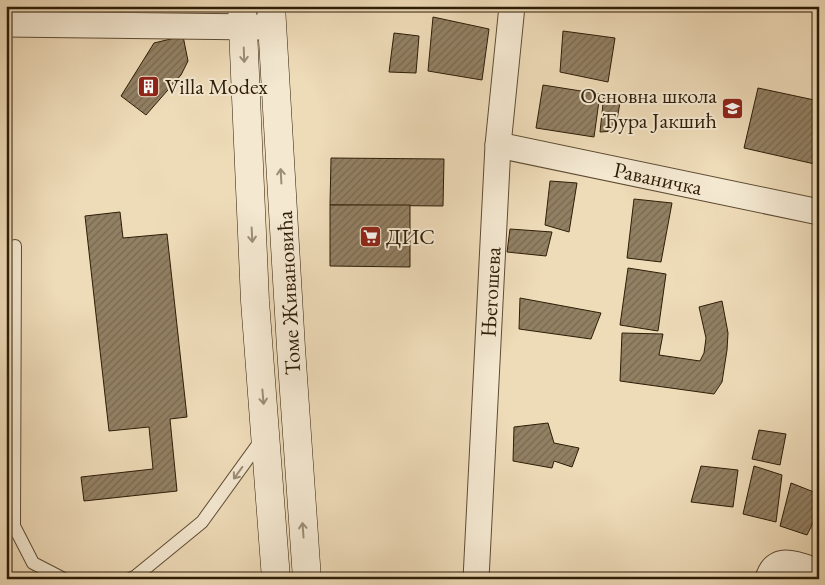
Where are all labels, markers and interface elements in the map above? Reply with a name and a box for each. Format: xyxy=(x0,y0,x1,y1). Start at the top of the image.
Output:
one-way arrow xyxy=(239,46,249,63)
place label: Villa Modex xyxy=(165,72,268,101)
building icon: Villa Modex xyxy=(137,74,161,98)
place label: Основна школа Ђура Јакшић xyxy=(580,81,717,135)
school or university icon: Основна школа Ђура Јакшић xyxy=(721,96,745,120)
street label: Раваничка xyxy=(611,155,705,202)
one-way arrow xyxy=(276,168,285,184)
street label: Томе Живановића xyxy=(270,210,307,376)
place label: ДИС xyxy=(386,222,435,251)
supermarket icon: ДИС xyxy=(358,224,382,248)
one-way arrow xyxy=(247,227,256,243)
street label: Његошева xyxy=(474,246,507,338)
one-way arrow xyxy=(259,389,268,405)
one-way arrow xyxy=(233,466,243,480)
one-way arrow xyxy=(299,522,308,538)

